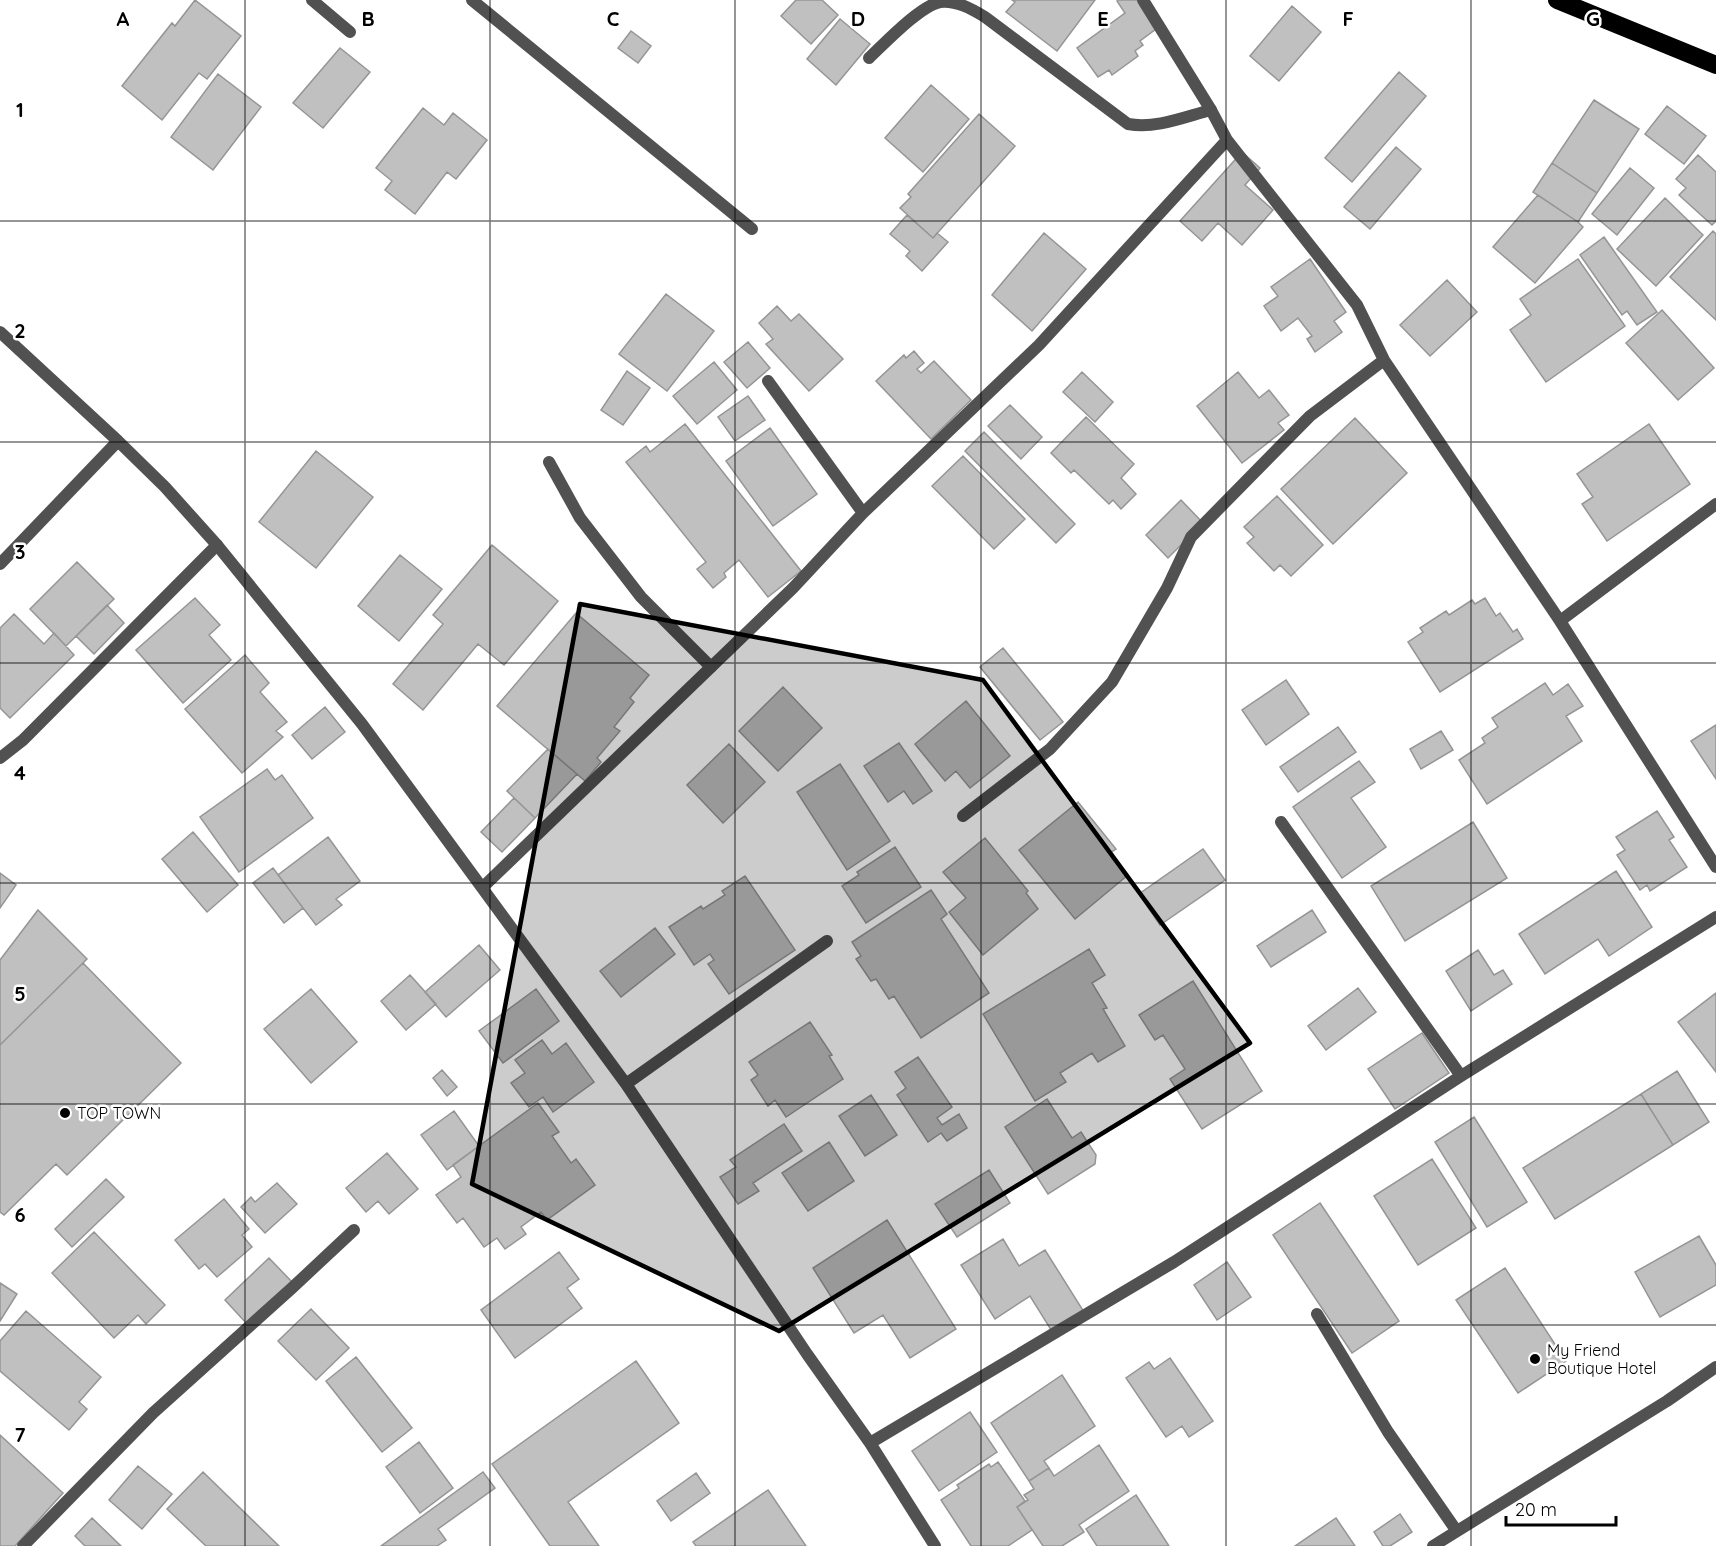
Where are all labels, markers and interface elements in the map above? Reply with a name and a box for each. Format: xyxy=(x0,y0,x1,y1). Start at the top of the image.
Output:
text: A xyxy=(117,6,130,31)
text: B xyxy=(361,6,375,31)
text: C xyxy=(607,6,620,31)
text: D xyxy=(851,6,865,31)
text: E xyxy=(1097,6,1109,31)
text: F xyxy=(1342,6,1354,31)
text: G xyxy=(1586,6,1600,31)
text: 1 xyxy=(16,97,24,122)
text: 2 xyxy=(14,318,26,343)
text: 3 xyxy=(15,539,25,564)
text: 4 xyxy=(14,760,26,785)
text: 5 xyxy=(14,981,26,1006)
place label: TOP TOWN xyxy=(77,1103,161,1123)
marker: TOP TOWN xyxy=(58,1106,72,1120)
text: 6 xyxy=(14,1202,26,1227)
place label: My Friend Boutique Hotel xyxy=(1547,1340,1656,1378)
marker: My Friend Boutique Hotel xyxy=(1528,1352,1542,1366)
text: 7 xyxy=(15,1422,26,1447)
scale bar xyxy=(1506,1489,1616,1527)
text: 20 m xyxy=(1515,1498,1557,1521)

